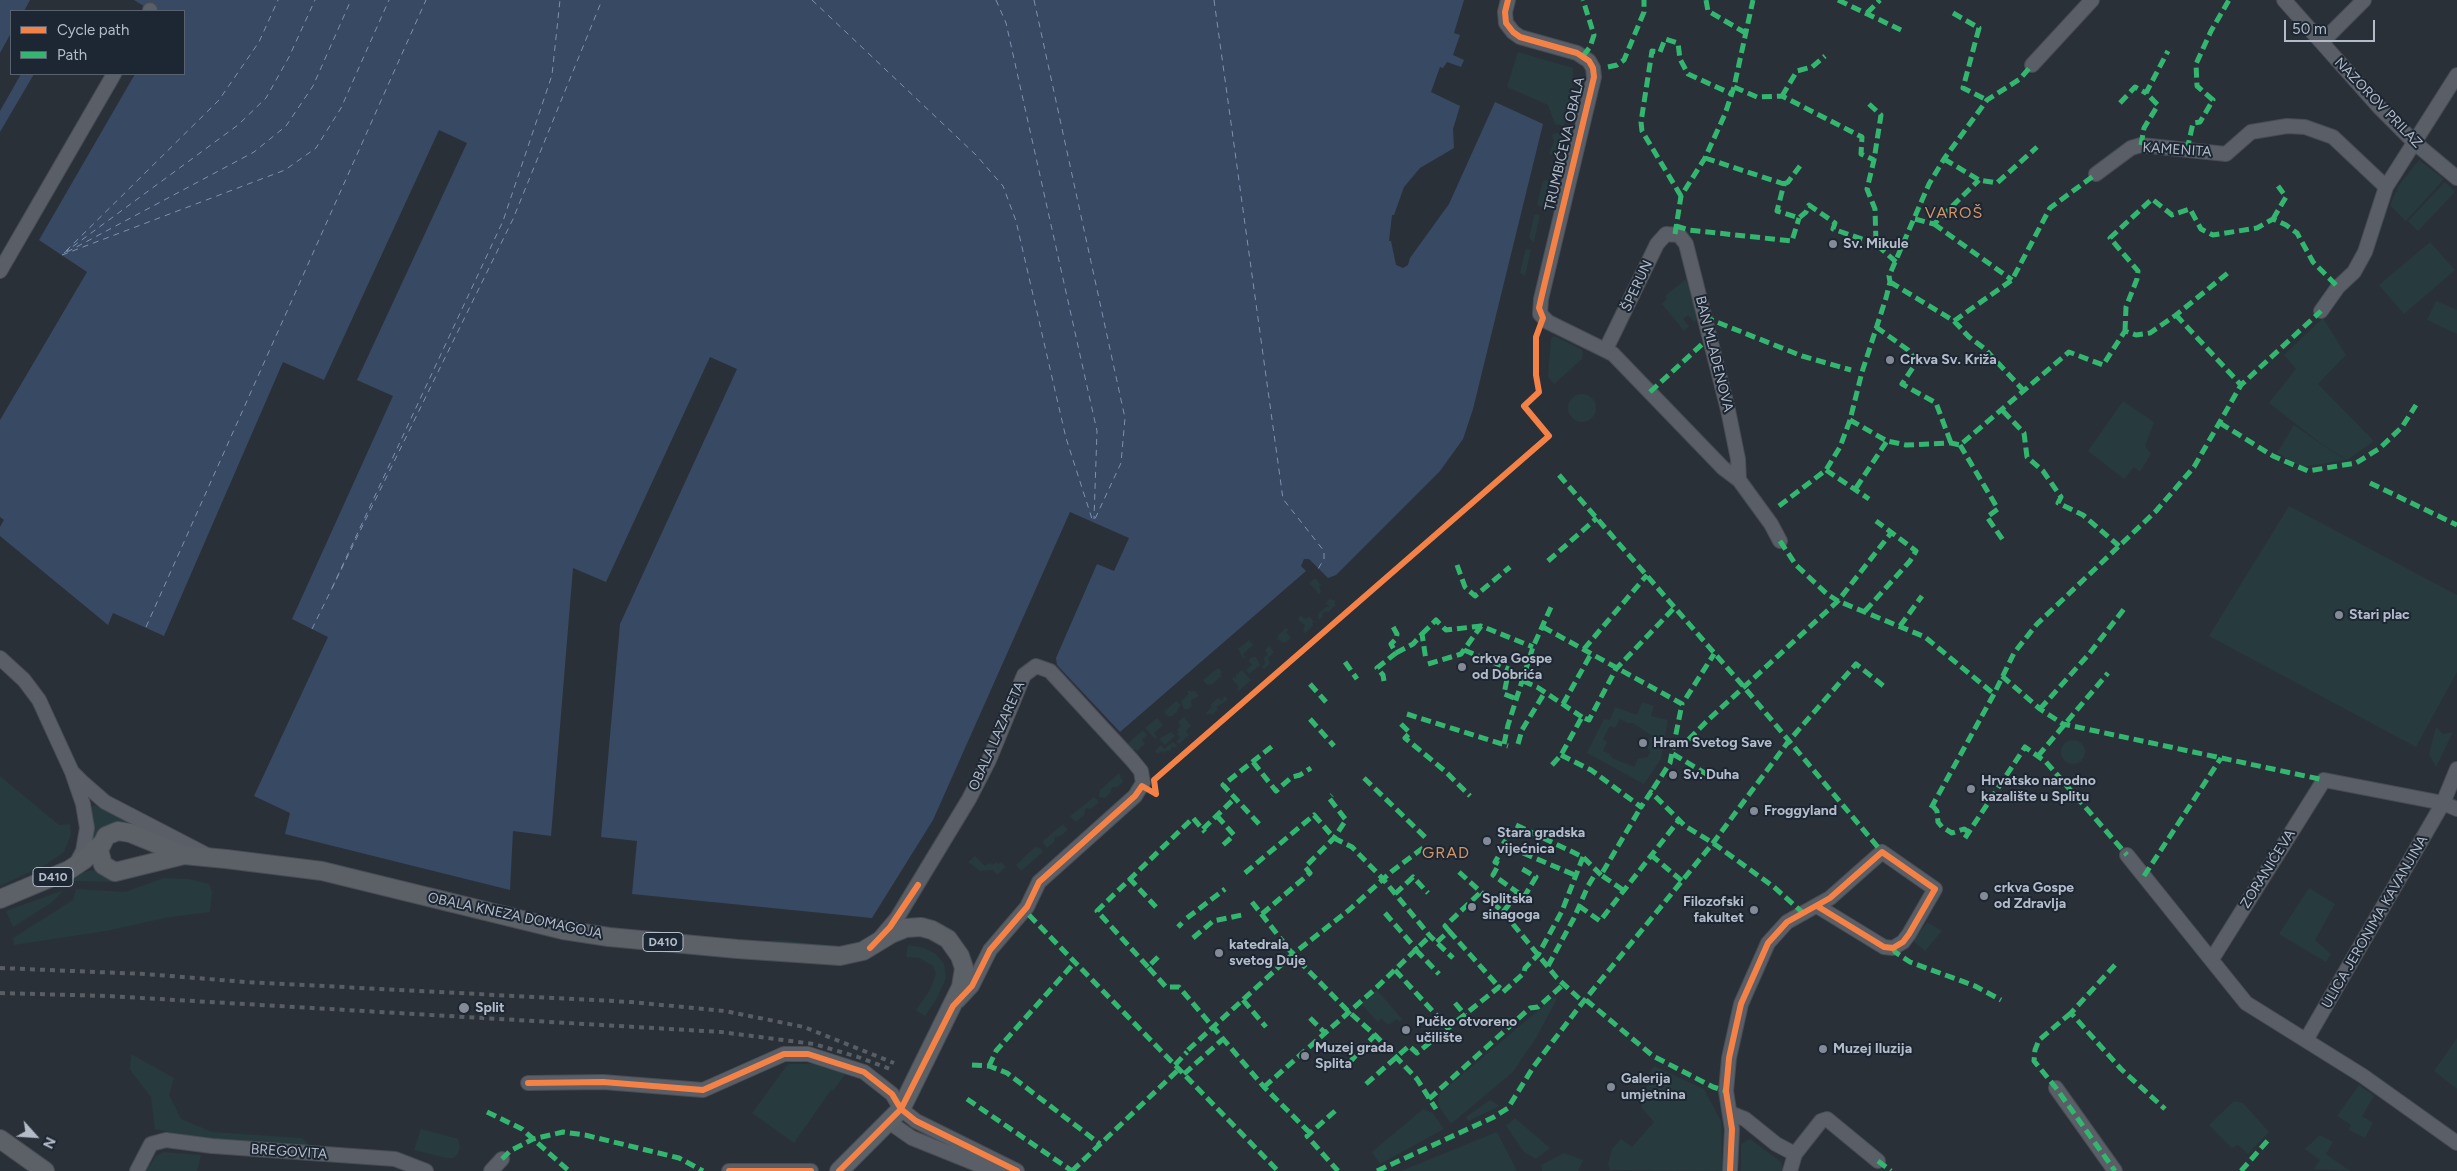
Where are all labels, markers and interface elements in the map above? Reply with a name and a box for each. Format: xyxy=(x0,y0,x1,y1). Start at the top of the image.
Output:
legend xyxy=(10,10,185,75)
scale bar xyxy=(2287,10,2378,42)
text: 50 m xyxy=(2292,20,2327,38)
text: Cycle path xyxy=(57,21,129,39)
text: Path xyxy=(57,46,87,64)
street label: NAZOROV PRILAZ xyxy=(2331,54,2425,152)
street label: TRUMBIĆEVA OBALA xyxy=(1541,76,1589,212)
street label: KAMENITA xyxy=(2142,139,2212,161)
district label: VAROŠ xyxy=(1924,203,1984,223)
place label: Sv. Mikule xyxy=(1843,236,1908,252)
marker: Sv. Mikule xyxy=(1827,238,1839,250)
street label: ŠPERUN xyxy=(1618,258,1656,314)
street label: BAN MLADENOVA xyxy=(1691,294,1737,414)
place label: Crkva Sv. Križa xyxy=(1900,352,1997,368)
marker: Crkva Sv. Križa xyxy=(1884,354,1896,366)
place label: Stari plac xyxy=(2349,607,2410,623)
marker: Stari plac xyxy=(2333,609,2345,621)
place label: crkva Gospe od Dobrića xyxy=(1472,651,1552,684)
marker: crkva Gospe od Dobrića xyxy=(1456,661,1468,673)
street label: OBALA LAZARETA xyxy=(965,679,1029,793)
place label: Hram Svetog Save xyxy=(1653,735,1772,751)
marker: Hram Svetog Save xyxy=(1637,737,1649,749)
place label: Sv. Duha xyxy=(1683,767,1739,783)
marker: Sv. Duha xyxy=(1667,769,1679,781)
place label: Hrvatsko narodno kazalište u Splitu xyxy=(1981,773,2096,806)
marker: Hrvatsko narodno kazalište u Splitu xyxy=(1965,783,1977,795)
place label: Froggyland xyxy=(1764,803,1837,819)
marker: Froggyland xyxy=(1748,805,1760,817)
place label: Stara gradska vijećnica xyxy=(1497,825,1585,858)
street label: ZORANIĆEVA xyxy=(2237,827,2299,911)
street label: ULICA JERONIMA KAVANJINA xyxy=(2319,833,2431,1011)
marker: Stara gradska vijećnica xyxy=(1481,835,1493,847)
district label: GRAD xyxy=(1421,843,1471,863)
road number: D410 xyxy=(33,868,73,886)
place label: crkva Gospe od Zdravlja xyxy=(1994,880,2074,912)
street label: OBALA KNEZA DOMAGOJA xyxy=(426,889,604,943)
marker: crkva Gospe od Zdravlja xyxy=(1978,890,1990,902)
place label: Splitska sinagoga xyxy=(1482,891,1540,924)
place label: Filozofski fakultet xyxy=(1683,894,1744,926)
marker: Splitska sinagoga xyxy=(1466,901,1478,913)
marker: Filozofski fakultet xyxy=(1748,904,1760,916)
road number: D410 xyxy=(643,932,683,952)
place label: katedrala svetog Duje xyxy=(1229,937,1306,970)
marker: katedrala svetog Duje xyxy=(1213,947,1225,959)
place label: Split xyxy=(475,1000,505,1016)
marker: Split xyxy=(457,1001,471,1015)
place label: Pučko otvoreno učilište xyxy=(1416,1014,1517,1046)
marker: Pučko otvoreno učilište xyxy=(1400,1024,1412,1036)
place label: Muzej grada Splita xyxy=(1315,1040,1394,1072)
place label: Muzej Iluzija xyxy=(1833,1041,1912,1057)
marker: Muzej Iluzija xyxy=(1817,1043,1829,1055)
marker: Muzej grada Splita xyxy=(1299,1050,1311,1062)
place label: Galerija umjetnina xyxy=(1621,1071,1686,1104)
marker: Galerija umjetnina xyxy=(1605,1081,1617,1093)
north arrow xyxy=(10,1111,60,1161)
text: N xyxy=(39,1134,59,1151)
street label: BREGOVITA xyxy=(250,1141,328,1163)

